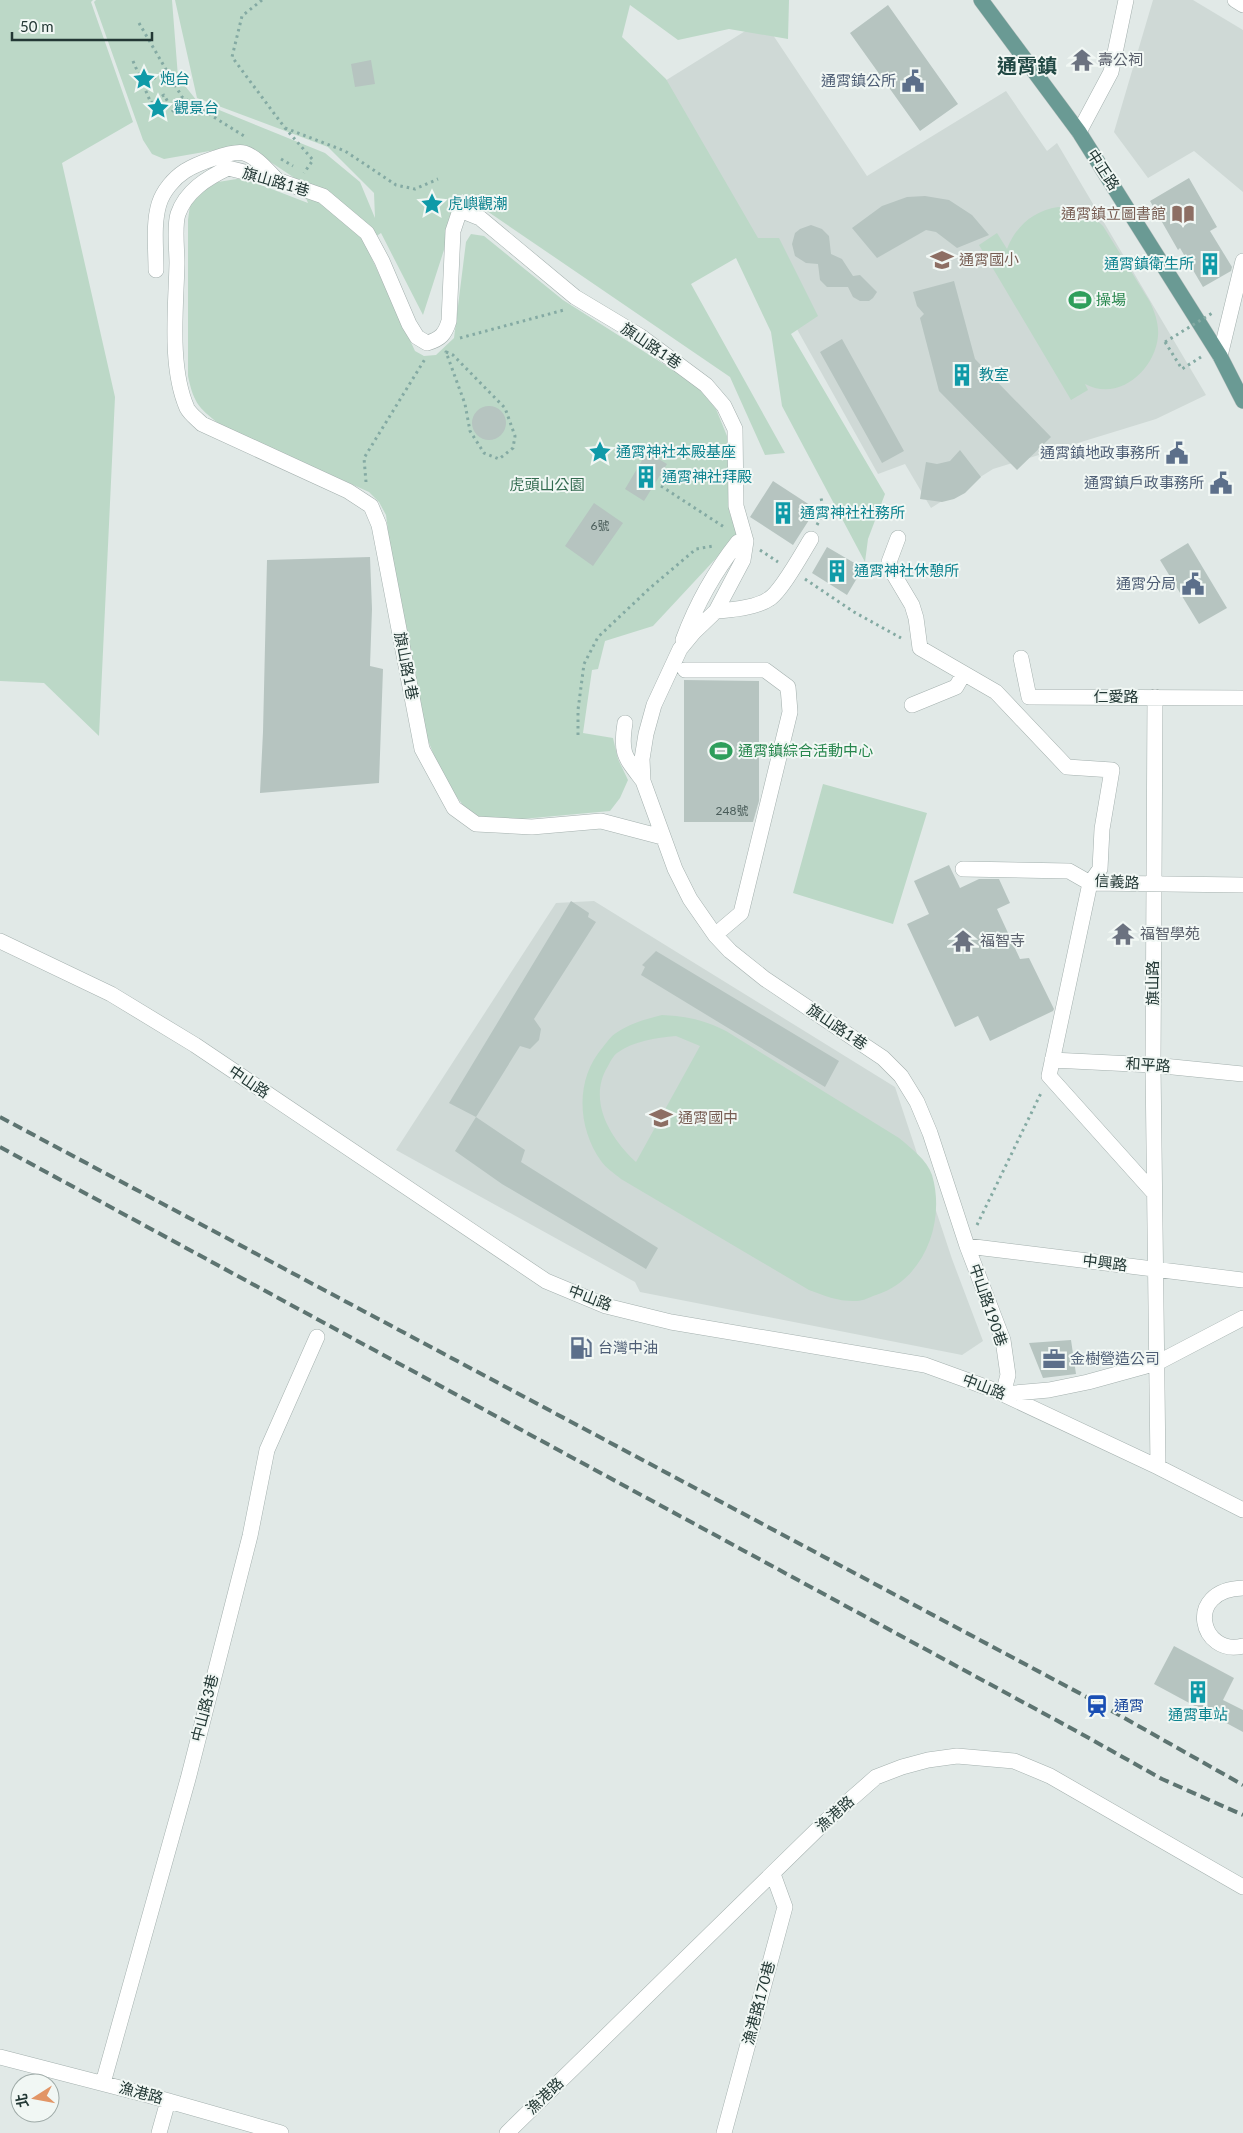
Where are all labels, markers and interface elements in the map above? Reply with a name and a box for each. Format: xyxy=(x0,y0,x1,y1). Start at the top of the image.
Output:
scale bar xyxy=(12,10,152,42)
text: 50 m xyxy=(20,17,54,35)
temple icon: 壽公祠 xyxy=(1069,47,1095,73)
place label: 壽公祠 xyxy=(1098,50,1143,68)
district label: 通霄鎮 xyxy=(997,53,1057,77)
place icon: 炮台 xyxy=(131,66,157,92)
public building icon: 通霄鎮公所 xyxy=(900,68,926,94)
place label: 炮台 xyxy=(160,69,190,87)
place label: 通霄鎮公所 xyxy=(821,71,896,89)
place icon: 觀景台 xyxy=(145,95,171,121)
place label: 觀景台 xyxy=(174,98,219,116)
street label: 中正路 xyxy=(1084,146,1124,193)
street label: 旗山路1巷 xyxy=(241,163,312,199)
place icon: 虎嶼觀潮 xyxy=(419,191,445,217)
place label: 虎嶼觀潮 xyxy=(448,194,508,212)
library icon: 通霄鎮立圖書館 xyxy=(1170,201,1196,227)
place label: 通霄鎮立圖書館 xyxy=(1061,204,1166,222)
school or university icon: 通霄國小 xyxy=(929,247,955,273)
place label: 通霄國小 xyxy=(959,250,1019,268)
building icon: 通霄鎮衛生所 xyxy=(1197,251,1223,277)
place label: 通霄鎮衛生所 xyxy=(1104,254,1194,272)
sports icon: 操場 xyxy=(1067,287,1093,313)
place label: 操場 xyxy=(1096,290,1126,308)
street label: 旗山路1巷 xyxy=(618,319,685,372)
building icon: 教室 xyxy=(949,362,975,388)
place label: 教室 xyxy=(979,365,1009,383)
place icon: 通霄神社本殿基座 xyxy=(587,439,613,465)
public building icon: 通霄鎮地政事務所 xyxy=(1164,440,1190,466)
place label: 通霄神社本殿基座 xyxy=(616,442,736,460)
place label: 通霄鎮地政事務所 xyxy=(1040,443,1160,461)
building icon: 通霄神社拜殿 xyxy=(633,464,659,490)
place label: 通霄神社拜殿 xyxy=(662,467,752,485)
public building icon: 通霄鎮戶政事務所 xyxy=(1208,470,1234,496)
place label: 通霄鎮戶政事務所 xyxy=(1084,473,1204,491)
park label: 虎頭山公園 xyxy=(509,475,585,493)
building icon: 通霄神社社務所 xyxy=(770,500,796,526)
place label: 通霄神社社務所 xyxy=(800,503,905,521)
house number: 6號 xyxy=(591,518,609,533)
building icon: 通霄神社休憩所 xyxy=(824,558,850,584)
place label: 通霄神社休憩所 xyxy=(854,561,959,579)
public building icon: 通霄分局 xyxy=(1180,571,1206,597)
place label: 通霄分局 xyxy=(1116,574,1176,592)
street label: 旗山路1巷 xyxy=(392,630,422,701)
street label: 仁愛路 xyxy=(1093,687,1139,705)
sports icon: 通霄鎮綜合活動中心 xyxy=(708,738,734,764)
place label: 通霄鎮綜合活動中心 xyxy=(738,741,873,759)
house number: 248號 xyxy=(716,803,748,818)
street label: 信義路 xyxy=(1094,871,1140,891)
temple icon: 福智學苑 xyxy=(1110,921,1136,947)
place label: 福智學苑 xyxy=(1140,924,1200,942)
temple icon: 福智寺 xyxy=(950,928,976,954)
place label: 福智寺 xyxy=(980,931,1025,949)
street label: 旗山路 xyxy=(1143,960,1161,1006)
street label: 旗山路1巷 xyxy=(804,1000,871,1053)
street label: 和平路 xyxy=(1125,1053,1171,1075)
street label: 中山路 xyxy=(226,1061,273,1101)
school or university icon: 通霄國中 xyxy=(648,1105,674,1131)
place label: 通霄國中 xyxy=(678,1108,738,1126)
street label: 中興路 xyxy=(1082,1250,1129,1274)
street label: 中山路190巷 xyxy=(966,1261,1011,1348)
street label: 中山路 xyxy=(566,1281,615,1314)
fuel station icon: 台灣中油 xyxy=(568,1335,594,1361)
place label: 台灣中油 xyxy=(598,1338,658,1356)
office icon: 金樹營造公司 xyxy=(1041,1346,1067,1372)
place label: 金樹營造公司 xyxy=(1070,1349,1160,1367)
street label: 中山路 xyxy=(960,1370,1009,1403)
street label: 中山路3巷 xyxy=(187,1672,221,1743)
building icon: 通霄車站 xyxy=(1185,1679,1211,1705)
station icon: 通霄 xyxy=(1084,1693,1110,1719)
place label: 通霄 xyxy=(1114,1696,1144,1714)
place label: 通霄車站 xyxy=(1168,1705,1228,1723)
street label: 漁港路 xyxy=(812,1792,857,1835)
street label: 漁港路170巷 xyxy=(738,1959,778,2047)
north arrow xyxy=(10,2073,60,2123)
street label: 漁港路 xyxy=(522,2073,567,2117)
street label: 漁港路 xyxy=(117,2078,165,2107)
text: 北 xyxy=(12,2092,31,2109)

